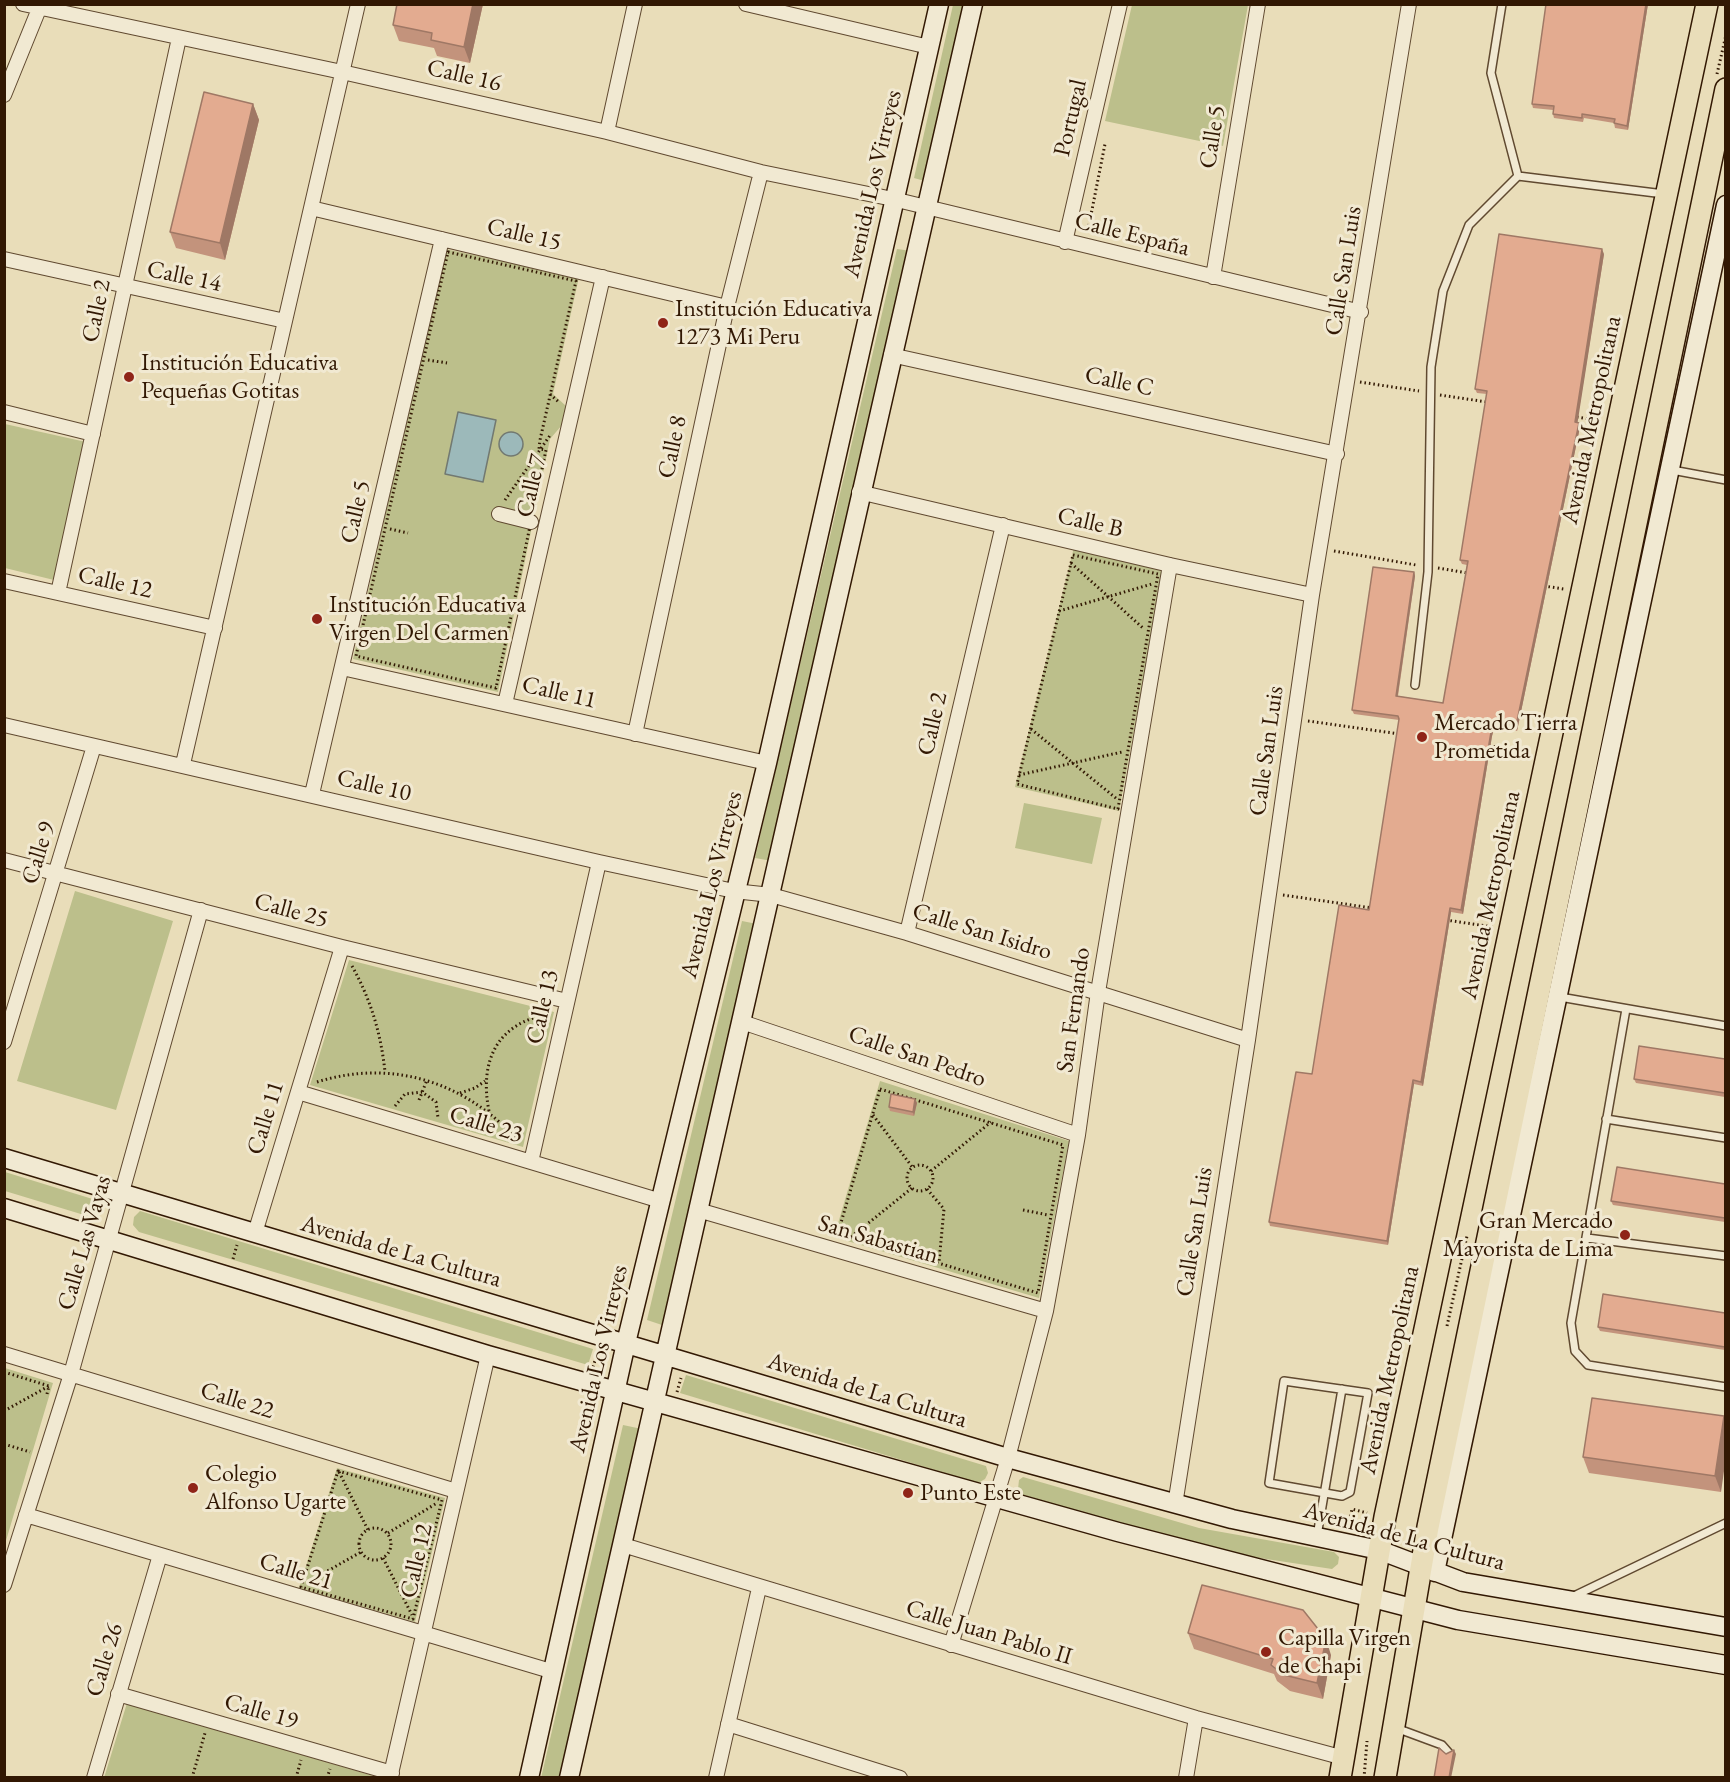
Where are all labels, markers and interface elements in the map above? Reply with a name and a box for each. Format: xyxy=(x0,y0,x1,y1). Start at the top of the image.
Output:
street label: Calle 16 xyxy=(424,53,504,99)
street label: Portugal xyxy=(1048,77,1094,159)
street label: Avenida Los Virreyes xyxy=(837,87,909,281)
street label: Calle 5 xyxy=(1194,103,1232,171)
street label: Calle San Luis xyxy=(1320,204,1368,338)
street label: Calle España xyxy=(1072,207,1192,263)
street label: Calle 15 xyxy=(484,212,564,258)
street label: Calle 14 xyxy=(144,255,224,299)
street label: Calle 2 xyxy=(76,277,118,345)
place label: Institución Educativa 1273 Mi Peru xyxy=(675,295,872,351)
street label: Avenida Metropolitana xyxy=(1556,313,1628,527)
marker: Institución Educativa 1273 Mi Peru xyxy=(656,316,670,330)
place label: Institución Educativa Pequeñas Gotitas xyxy=(141,349,338,405)
street label: Calle C xyxy=(1082,361,1156,403)
marker: Institución Educativa Pequeñas Gotitas xyxy=(122,370,136,384)
street label: Calle 8 xyxy=(652,413,694,481)
street label: Calle 7 xyxy=(511,452,553,520)
street label: Calle 5 xyxy=(335,478,377,546)
street label: Calle B xyxy=(1054,502,1126,544)
street label: Calle 12 xyxy=(75,560,155,606)
place label: Institución Educativa Virgen Del Carmen xyxy=(329,591,526,647)
marker: Institución Educativa Virgen Del Carmen xyxy=(310,612,324,626)
street label: Calle 11 xyxy=(519,670,599,716)
street label: Calle San Luis xyxy=(1244,684,1290,818)
street label: Calle 2 xyxy=(912,690,954,758)
place label: Mercado Tierra Prometida xyxy=(1434,709,1577,765)
marker: Mercado Tierra Prometida xyxy=(1415,730,1429,744)
street label: Calle 10 xyxy=(334,763,414,809)
street label: Avenida Metropolitana xyxy=(1455,788,1527,1002)
street label: Avenida Los Virreyes xyxy=(675,789,749,981)
street label: Calle 9 xyxy=(16,818,62,888)
street label: Calle 25 xyxy=(251,887,331,935)
street label: Calle San Isidro xyxy=(909,897,1055,967)
street label: San Fernando xyxy=(1051,946,1097,1074)
street label: Calle 13 xyxy=(520,967,566,1047)
street label: Calle San Pedro xyxy=(844,1020,990,1094)
street label: Calle 11 xyxy=(241,1078,291,1158)
street label: Calle 23 xyxy=(446,1100,526,1150)
street label: Calle San Luis xyxy=(1171,1165,1219,1299)
street label: Calle Las Vayas xyxy=(52,1172,118,1314)
place label: Gran Mercado Mayorista de Lima xyxy=(1443,1207,1613,1263)
street label: San Sabastian xyxy=(815,1209,941,1271)
street label: Avenida de La Cultura xyxy=(297,1210,505,1294)
marker: Gran Mercado Mayorista de Lima xyxy=(1618,1228,1632,1242)
street label: Avenida Los Virreyes xyxy=(563,1262,635,1456)
street label: Avenida Metropolitana xyxy=(1354,1263,1426,1477)
street label: Avenida de La Cultura xyxy=(764,1347,970,1435)
street label: Calle 22 xyxy=(197,1376,277,1426)
place label: Colegio Alfonso Ugarte xyxy=(205,1460,346,1516)
place label: Punto Este xyxy=(920,1479,1021,1507)
marker: Colegio Alfonso Ugarte xyxy=(186,1481,200,1495)
marker: Punto Este xyxy=(901,1486,915,1500)
street label: Avenida de La Cultura xyxy=(1300,1496,1508,1578)
street label: Calle 12 xyxy=(394,1521,440,1601)
street label: Calle 21 xyxy=(256,1547,336,1597)
street label: Calle Juan Pablo II xyxy=(902,1594,1076,1672)
street label: Calle 26 xyxy=(80,1620,130,1700)
place label: Capilla Virgen de Chapi xyxy=(1278,1624,1411,1680)
marker: Capilla Virgen de Chapi xyxy=(1259,1645,1273,1659)
street label: Calle 19 xyxy=(221,1688,301,1736)

